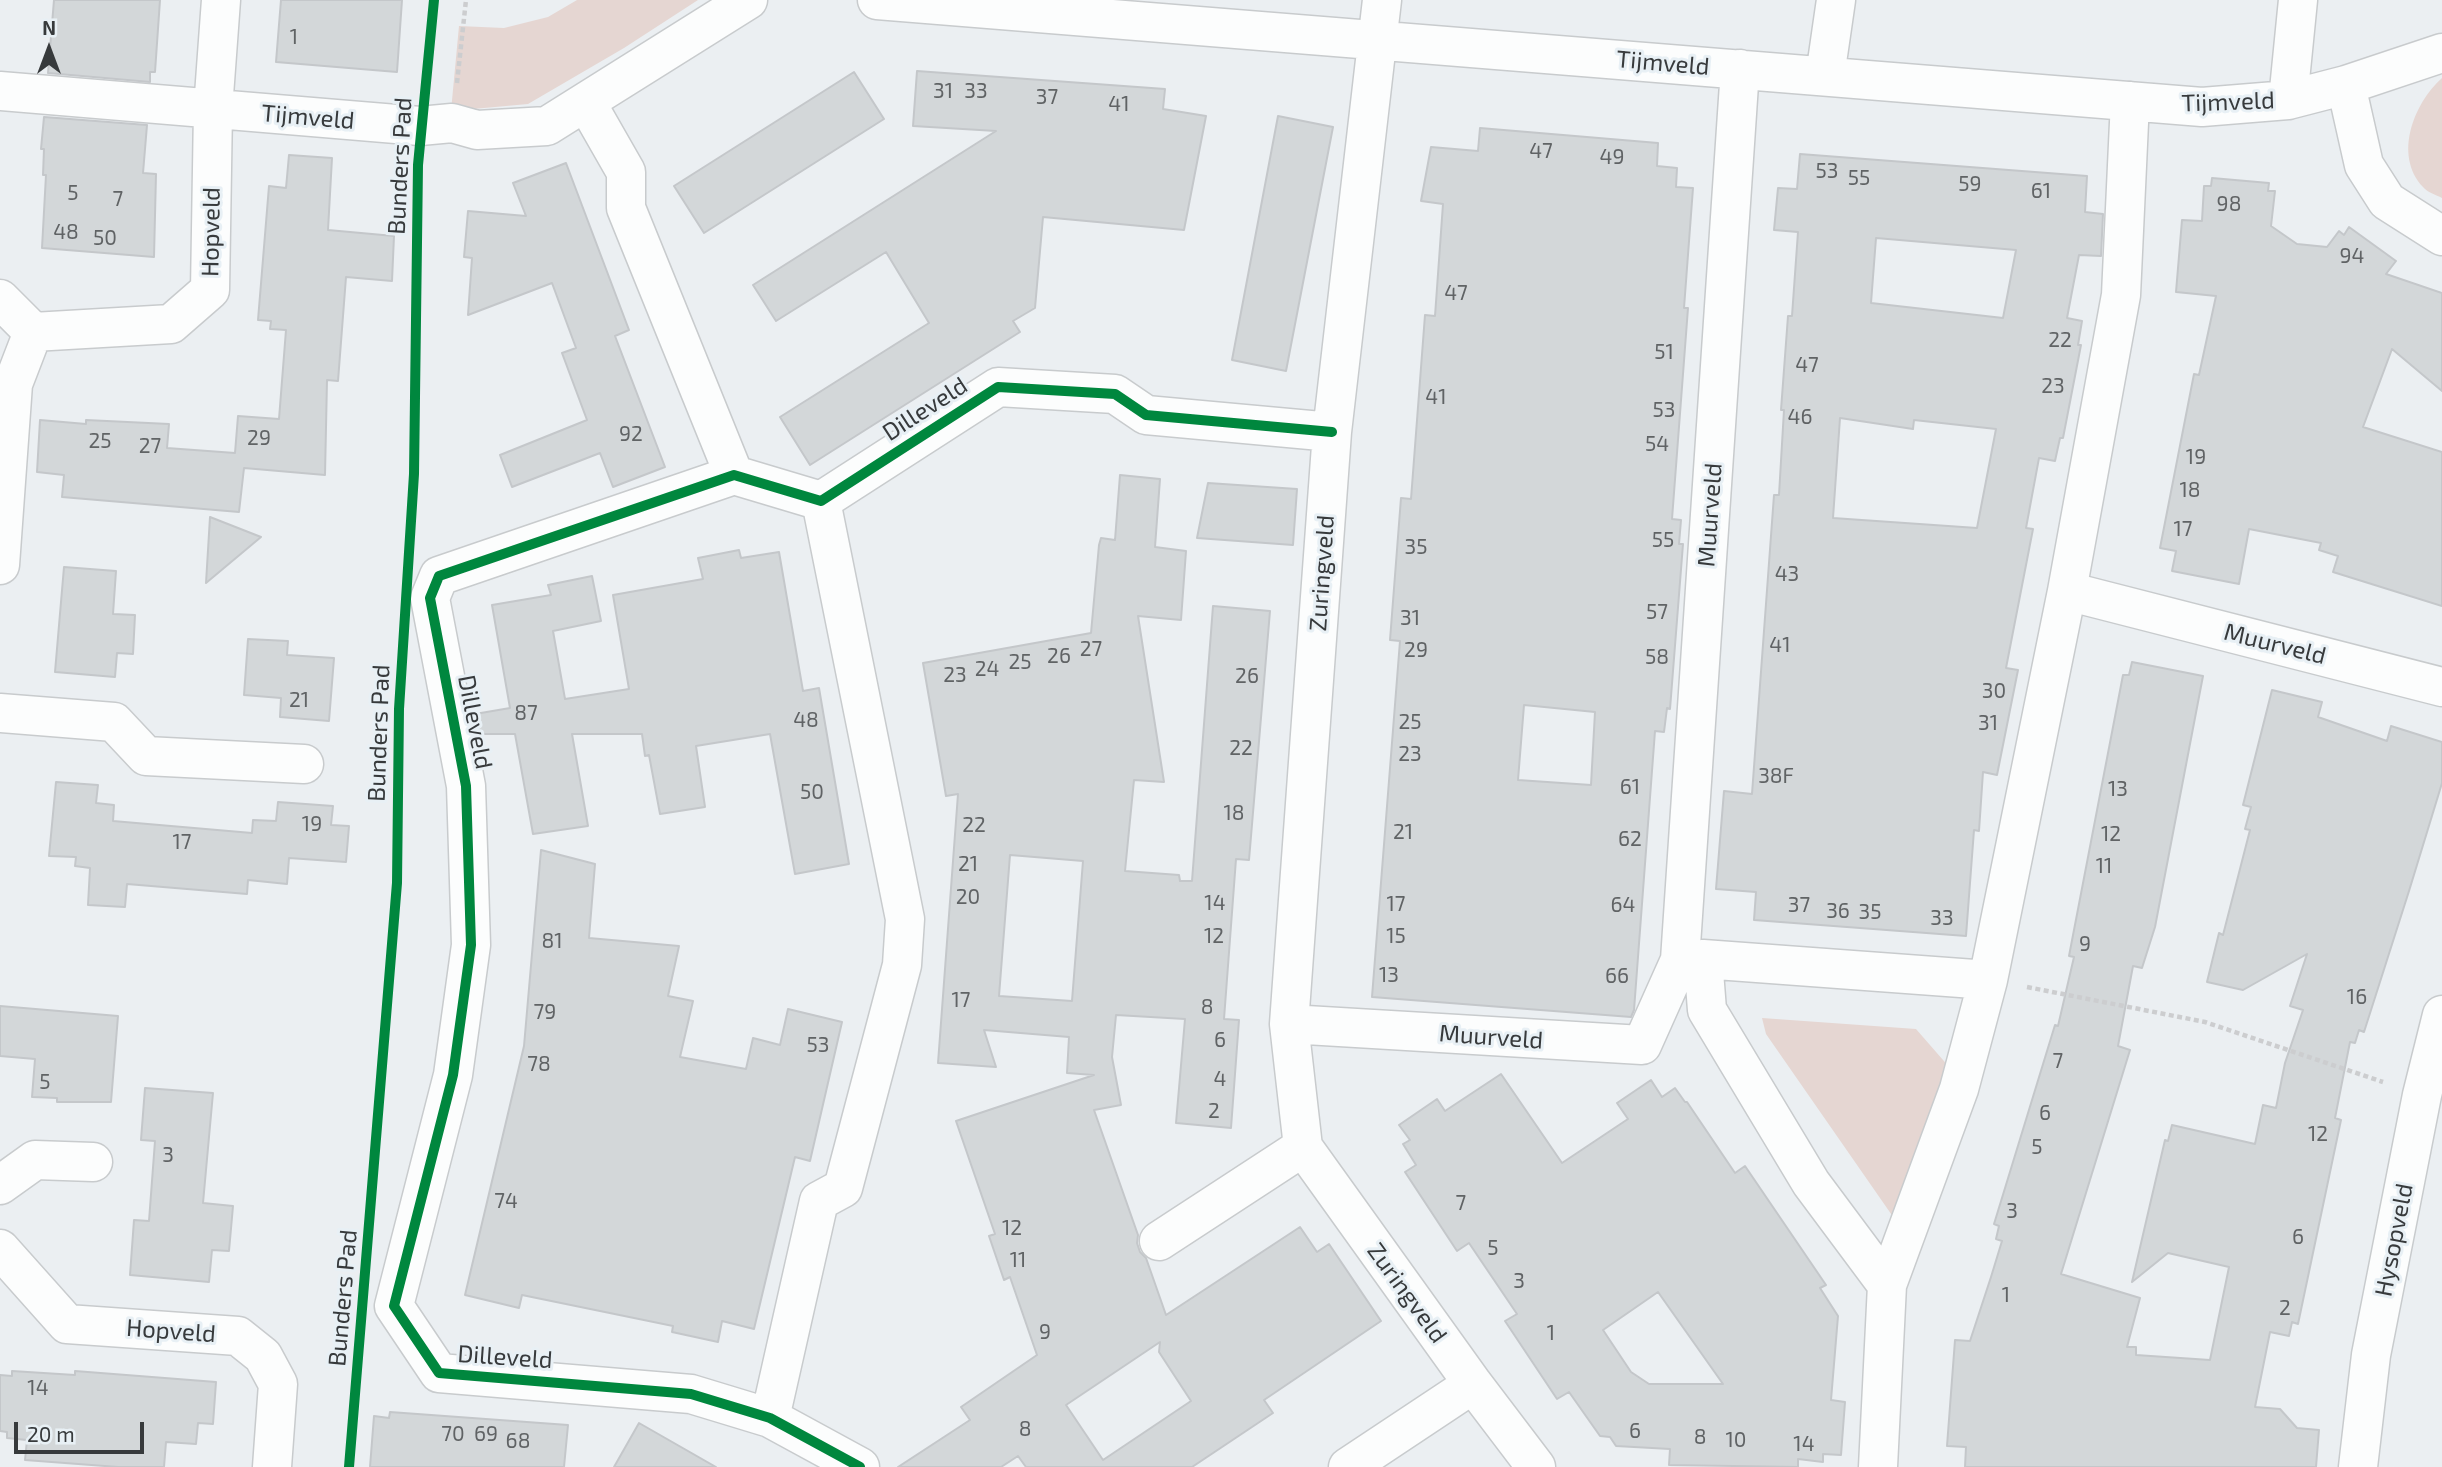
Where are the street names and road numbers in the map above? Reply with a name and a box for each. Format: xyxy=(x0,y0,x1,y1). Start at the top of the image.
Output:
street label: Tijmveld xyxy=(1615,45,1711,81)
street label: Tijmveld xyxy=(2181,86,2275,118)
street label: Bunders Pad xyxy=(382,97,418,235)
street label: Tijmveld xyxy=(260,99,356,135)
street label: Hopveld xyxy=(196,187,226,277)
street label: Dilleveld xyxy=(877,371,973,447)
street label: Muurveld xyxy=(1692,462,1728,568)
street label: Zuringveld xyxy=(1304,514,1340,632)
street label: Muurveld xyxy=(2221,617,2329,671)
street label: Bunders Pad xyxy=(362,664,396,802)
street label: Dilleveld xyxy=(452,672,498,772)
street label: Muurveld xyxy=(1438,1019,1544,1055)
street label: Hysopveld xyxy=(2369,1181,2419,1299)
street label: Bunders Pad xyxy=(323,1228,363,1368)
street label: Zuringveld xyxy=(1361,1237,1453,1349)
street label: Hopveld xyxy=(125,1314,217,1348)
street label: Dilleveld xyxy=(456,1339,554,1375)

